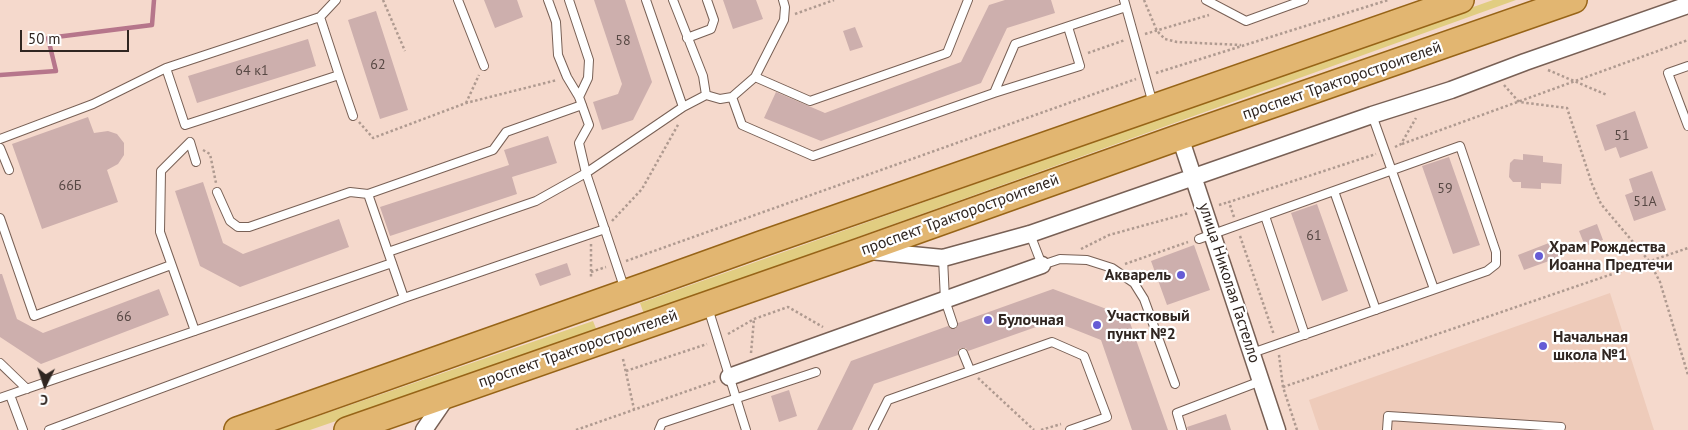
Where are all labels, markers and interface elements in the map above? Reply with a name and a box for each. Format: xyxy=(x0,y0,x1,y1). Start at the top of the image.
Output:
scale bar xyxy=(22,20,131,52)
text: 50 m xyxy=(28,29,61,48)
house number: 58 xyxy=(615,33,631,49)
street label: проспект Тракторостроителей xyxy=(1240,38,1444,124)
house number: 62 xyxy=(370,57,386,73)
house number: 64 к1 xyxy=(235,63,269,79)
house number: 51 xyxy=(1614,128,1630,144)
street label: проспект Тракторостроителей xyxy=(858,170,1062,260)
house number: 66Б xyxy=(59,178,81,194)
house number: 59 xyxy=(1437,181,1453,197)
house number: 51А xyxy=(1633,194,1657,210)
street label: улица Николая Гастелло xyxy=(1194,201,1264,365)
house number: 61 xyxy=(1306,228,1322,244)
place label: Храм Рождества Иоанна Предтечи xyxy=(1549,237,1673,275)
marker: Храм Рождества Иоанна Предтечи xyxy=(1533,250,1545,262)
place label: Акварель xyxy=(1105,265,1171,285)
marker: Акварель xyxy=(1175,269,1187,281)
street label: проспект Тракторостроителей xyxy=(476,306,680,392)
place label: Участковый пункт №2 xyxy=(1107,306,1190,344)
house number: 66 xyxy=(116,309,132,325)
place label: Булочная xyxy=(998,310,1064,330)
marker: Булочная xyxy=(982,314,994,326)
marker: Участковый пункт №2 xyxy=(1091,319,1103,331)
place label: Начальная школа №1 xyxy=(1553,327,1628,365)
marker: Начальная школа №1 xyxy=(1537,340,1549,352)
north arrow xyxy=(20,360,70,410)
text: С xyxy=(39,391,48,409)

